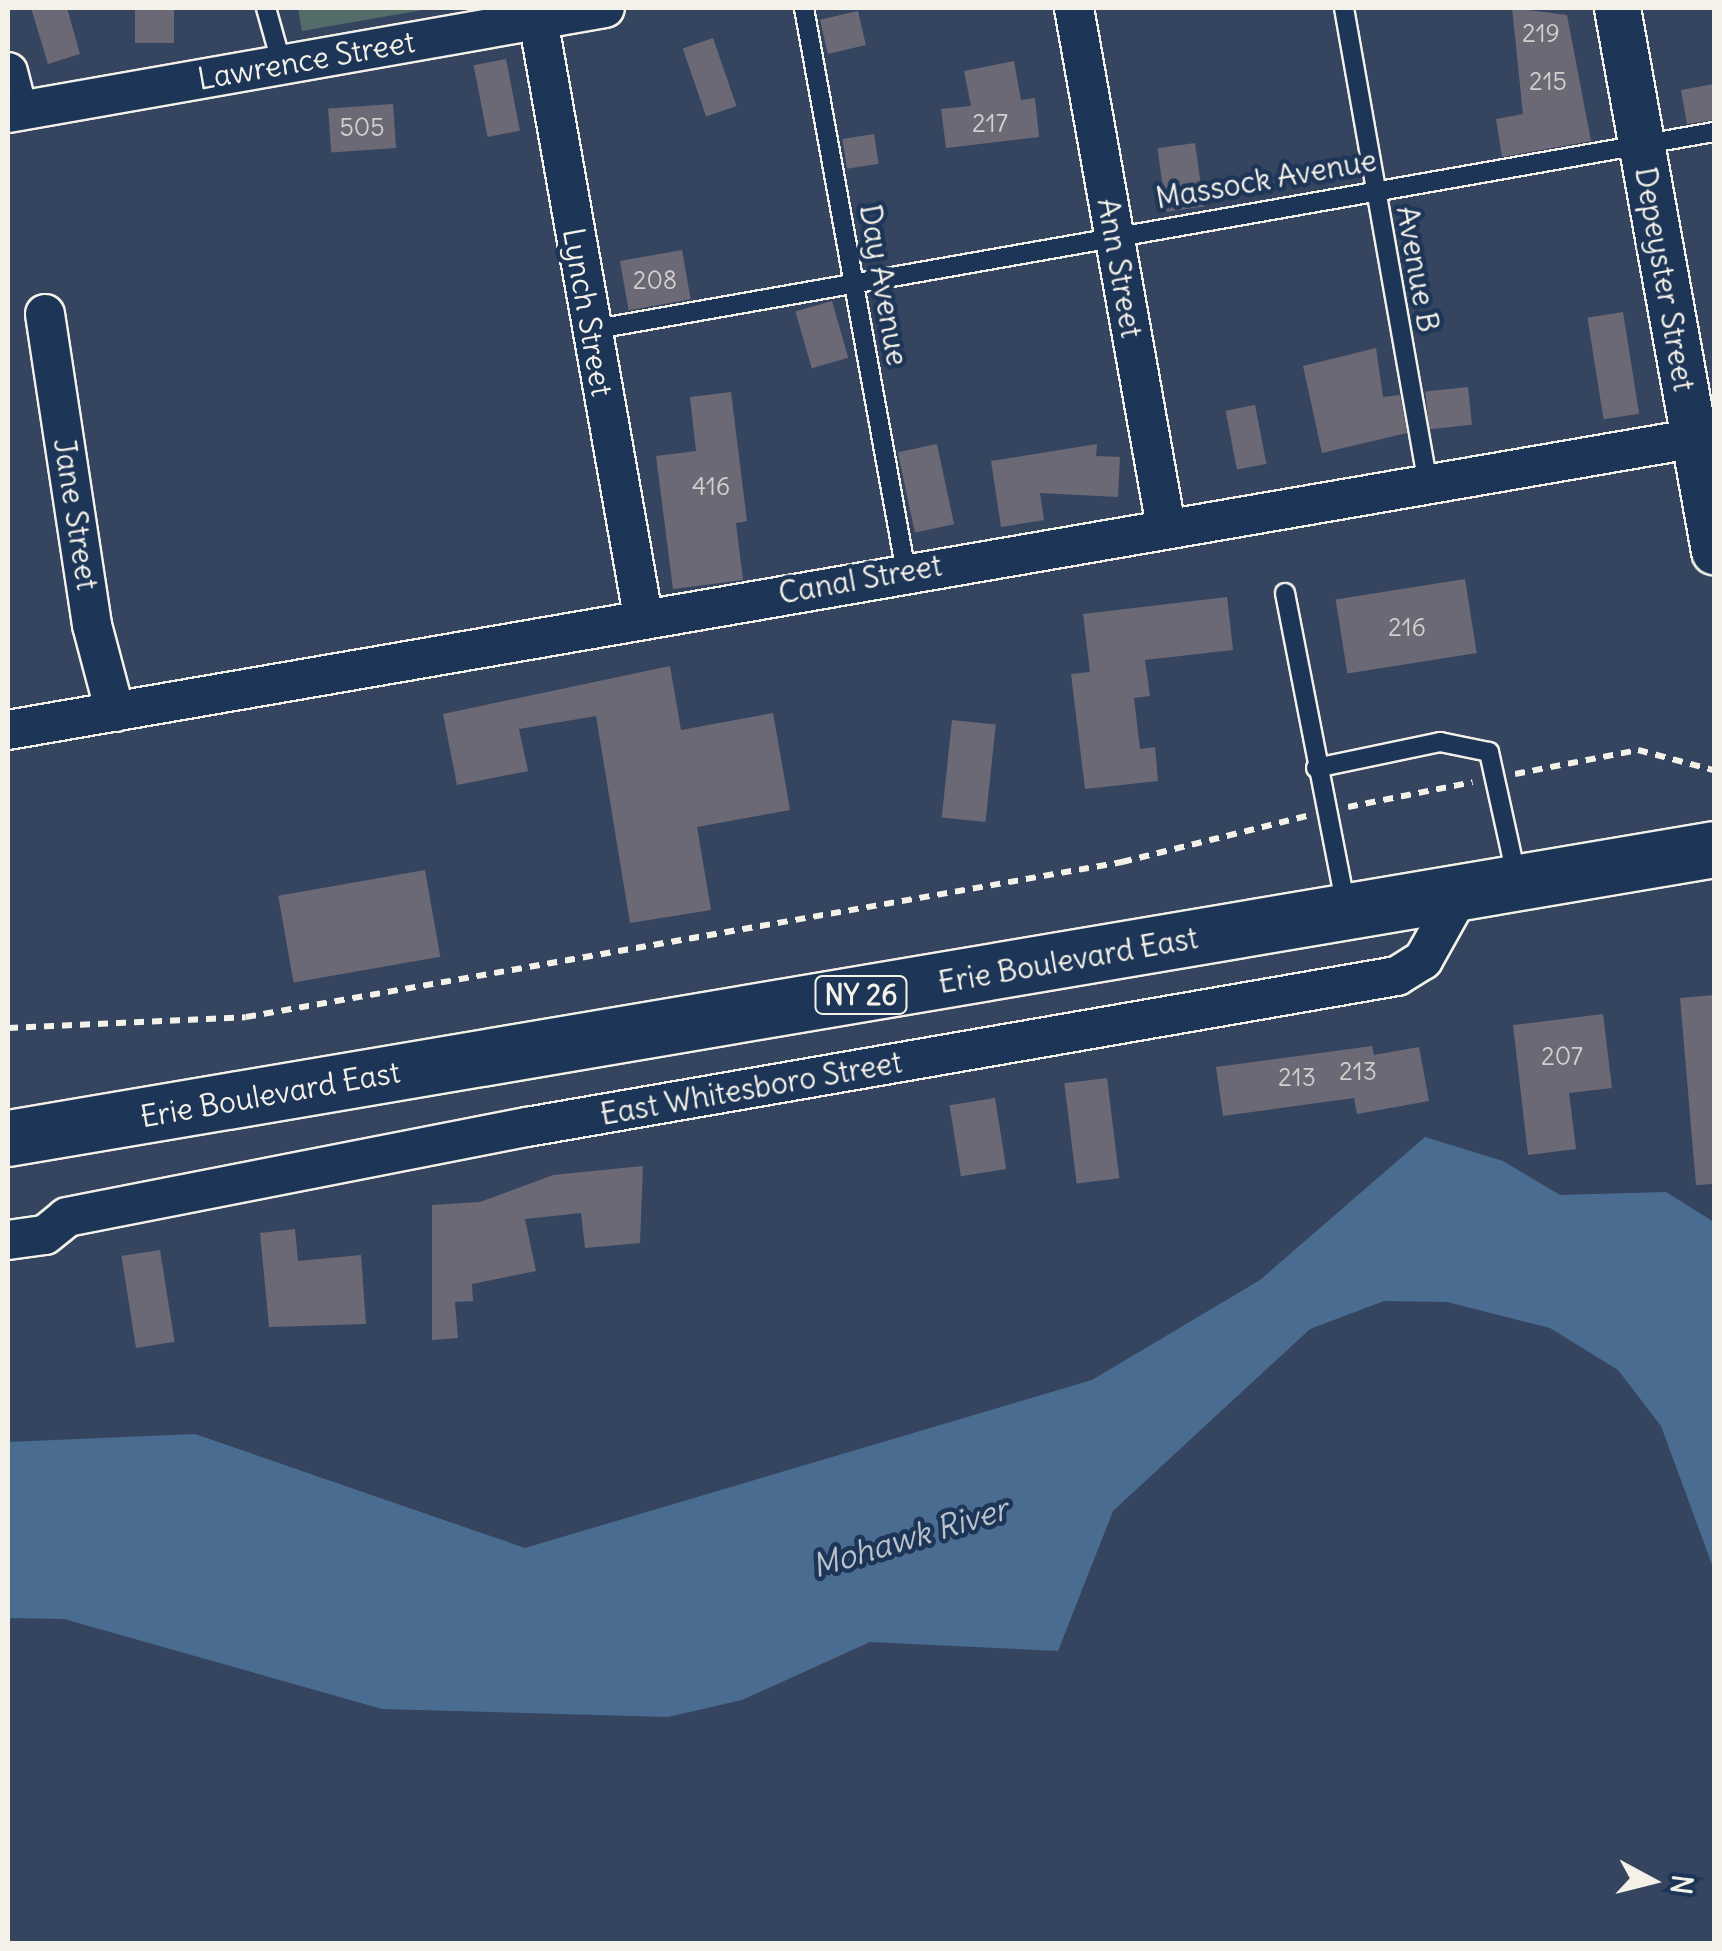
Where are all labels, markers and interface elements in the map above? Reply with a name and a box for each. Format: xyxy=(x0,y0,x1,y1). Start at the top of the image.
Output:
house number: 219 xyxy=(1522,18,1560,48)
street label: Lawrence Street xyxy=(195,23,417,97)
house number: 215 xyxy=(1529,66,1567,96)
house number: 217 xyxy=(972,108,1008,138)
house number: 505 xyxy=(339,112,385,142)
street label: Massock Avenue xyxy=(1153,142,1379,216)
street label: Depeyster Street xyxy=(1628,164,1702,394)
street label: Ann Street xyxy=(1090,195,1150,341)
street label: Day Avenue xyxy=(852,202,916,368)
street label: Avenue B xyxy=(1389,203,1447,335)
street label: Lynch Street xyxy=(555,225,621,399)
house number: 208 xyxy=(633,265,677,295)
street label: Jane Street xyxy=(46,436,106,592)
house number: 416 xyxy=(692,471,730,501)
street label: Canal Street xyxy=(776,547,944,611)
house number: 216 xyxy=(1388,612,1426,642)
street label: Erie Boulevard East xyxy=(935,919,1201,1001)
road number: NY 26 xyxy=(814,972,908,1018)
house number: 207 xyxy=(1541,1041,1583,1071)
street label: East Whitesboro Street xyxy=(597,1044,905,1132)
street label: Erie Boulevard East xyxy=(137,1053,403,1135)
house number: 213 xyxy=(1339,1056,1377,1086)
house number: 213 xyxy=(1278,1062,1316,1092)
water label: Mohawk River xyxy=(807,1490,1013,1586)
north arrow xyxy=(1602,1831,1702,1931)
text: N xyxy=(1663,1873,1701,1896)

